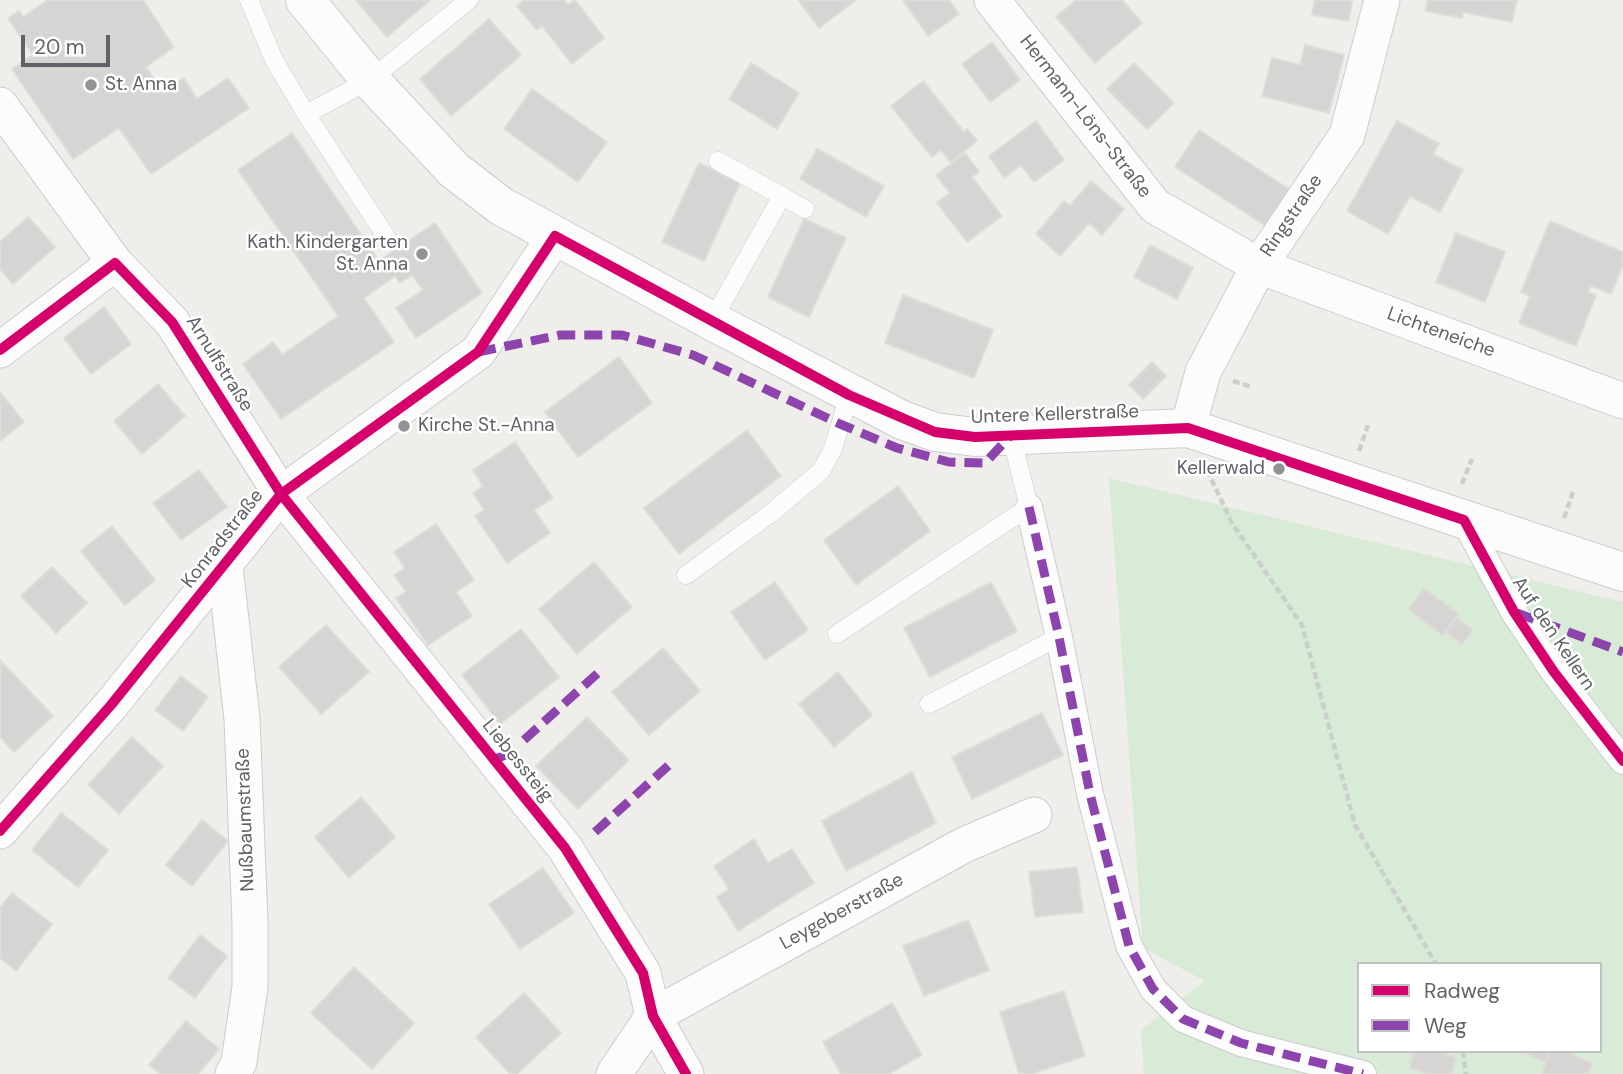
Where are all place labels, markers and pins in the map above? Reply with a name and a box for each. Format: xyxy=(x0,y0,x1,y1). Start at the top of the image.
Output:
place label: St. Anna xyxy=(105,74,177,96)
marker: St. Anna xyxy=(83,77,99,93)
place label: Kath. Kindergarten St. Anna xyxy=(247,232,408,276)
marker: Kath. Kindergarten St. Anna xyxy=(414,246,430,262)
place label: Kirche St.-Anna xyxy=(418,415,555,437)
marker: Kirche St.-Anna xyxy=(396,418,412,434)
place label: Kellerwald xyxy=(1177,458,1265,480)
marker: Kellerwald xyxy=(1271,461,1287,477)

